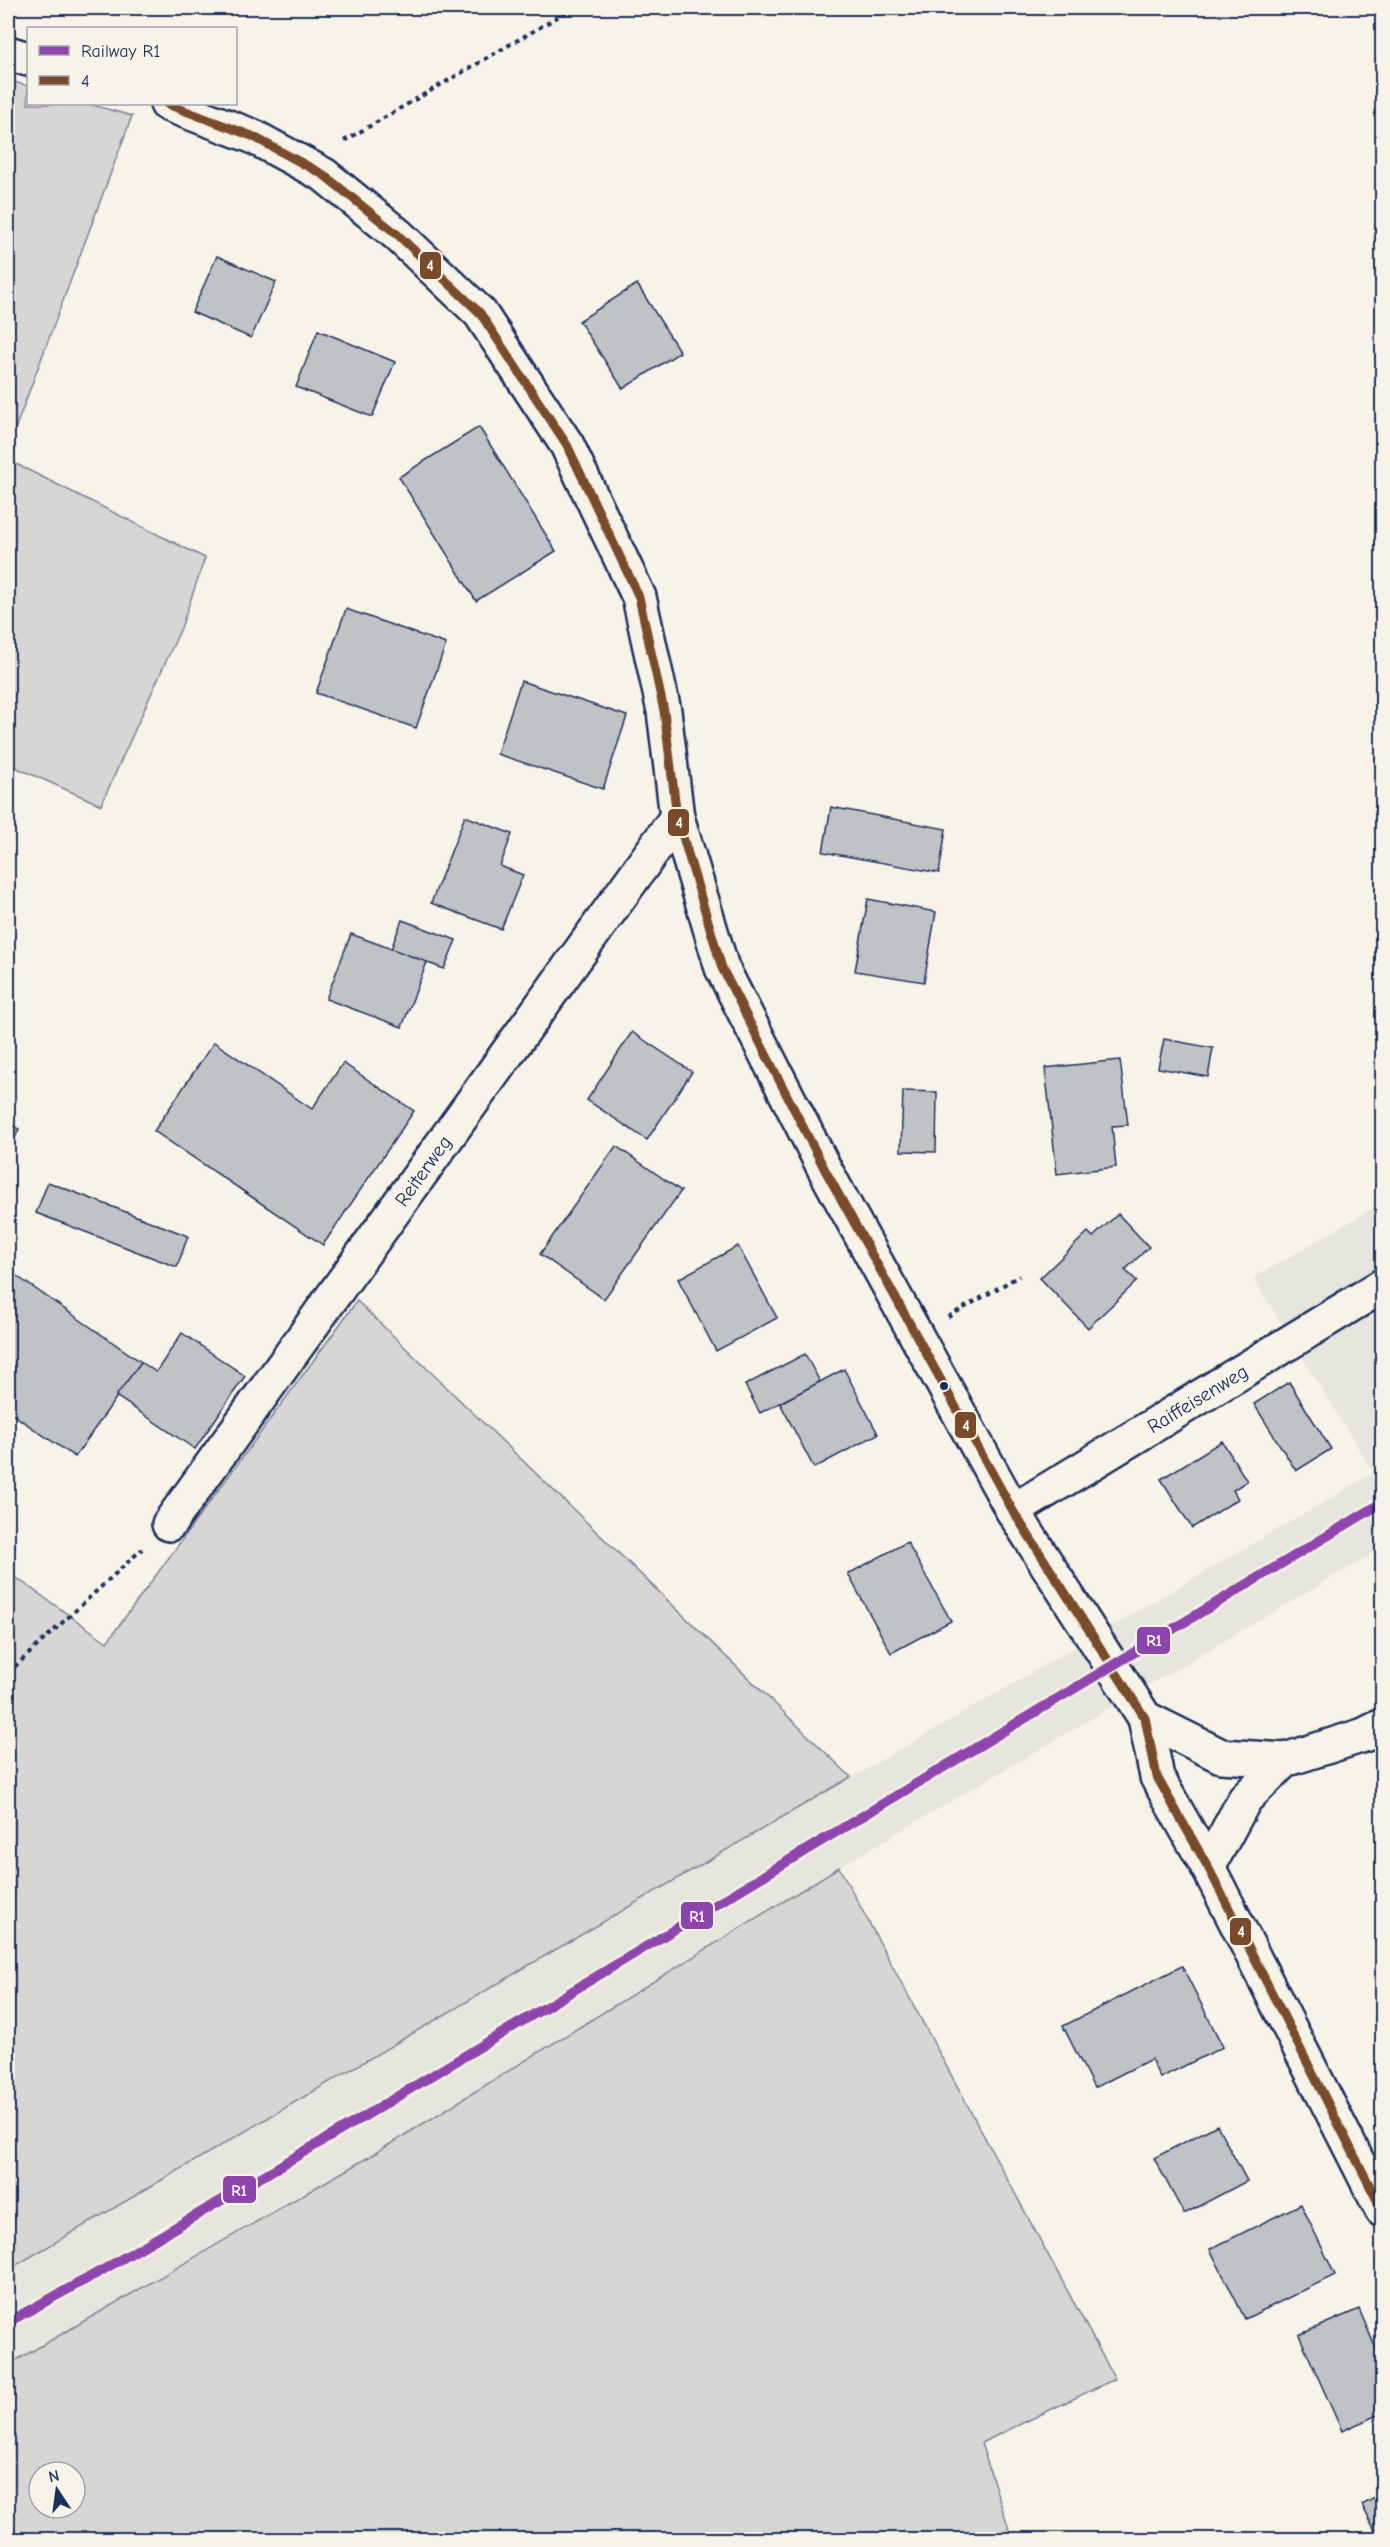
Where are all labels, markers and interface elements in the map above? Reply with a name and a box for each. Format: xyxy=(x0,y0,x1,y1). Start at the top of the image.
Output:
legend xyxy=(27,27,237,105)
text: Railway R1 xyxy=(81,41,160,62)
text: 4 xyxy=(81,71,90,92)
line badge: 4 xyxy=(419,251,442,280)
text: 4 xyxy=(426,257,434,275)
line badge: 4 xyxy=(667,808,690,837)
text: 4 xyxy=(675,814,683,832)
street label: Reiterweg xyxy=(390,1131,456,1211)
street label: Raiffeisenweg xyxy=(1143,1360,1252,1438)
unlabelled marker xyxy=(938,1380,950,1392)
line badge: 4 xyxy=(954,1411,977,1439)
text: 4 xyxy=(962,1417,970,1435)
line badge: R1 xyxy=(1136,1626,1171,1655)
text: R1 xyxy=(1146,1632,1162,1650)
line badge: R1 xyxy=(680,1901,714,1930)
text: R1 xyxy=(689,1908,705,1926)
line badge: 4 xyxy=(1229,1917,1252,1946)
text: 4 xyxy=(1237,1923,1245,1941)
line badge: R1 xyxy=(222,2175,257,2204)
text: R1 xyxy=(231,2182,247,2200)
north arrow xyxy=(27,2460,87,2520)
text: N xyxy=(47,2466,61,2486)

